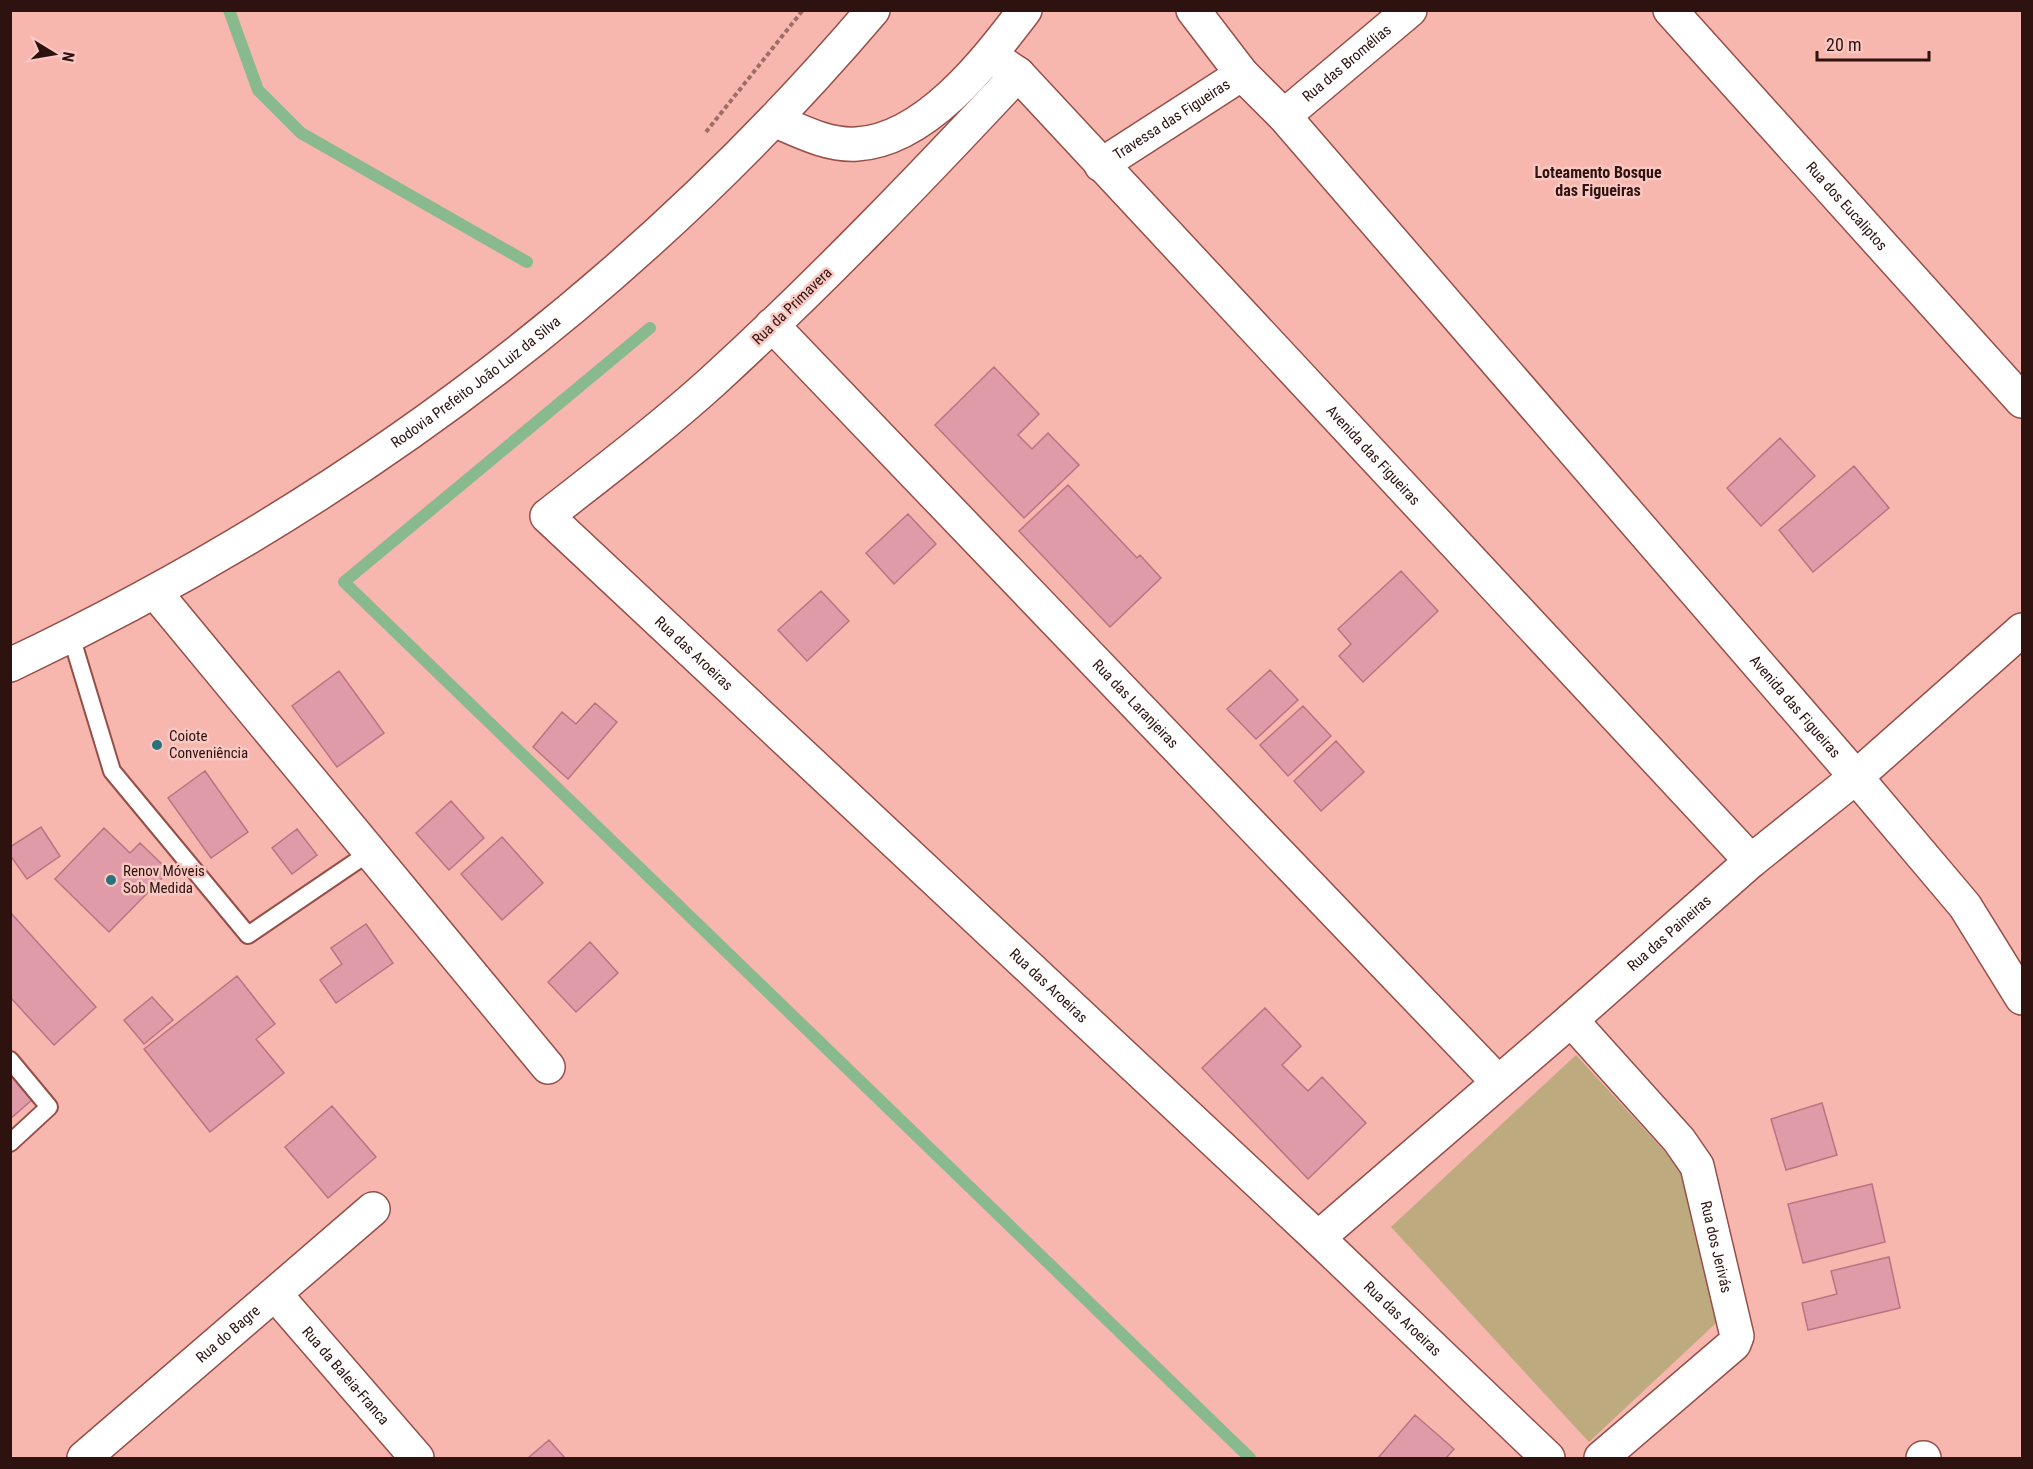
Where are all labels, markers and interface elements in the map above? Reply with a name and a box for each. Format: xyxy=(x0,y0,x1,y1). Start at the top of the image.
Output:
street label: Rua das Bromélias xyxy=(1299,21,1395,106)
north arrow xyxy=(24,24,84,84)
scale bar xyxy=(1817,24,1930,62)
text: 20 m xyxy=(1826,34,1861,55)
text: N xyxy=(58,50,78,63)
street label: Travessa das Figueiras xyxy=(1110,75,1233,164)
street label: Rua dos Eucaliptos xyxy=(1802,158,1891,254)
district label: Loteamento Bosque das Figueiras xyxy=(1534,163,1662,200)
street label: Rua da Primavera xyxy=(749,264,835,348)
street label: Rodovia Prefeito João Luiz da Silva xyxy=(387,312,564,452)
street label: Avenida das Figueiras xyxy=(1322,402,1424,509)
street label: Rua das Aroeiras xyxy=(651,613,737,694)
street label: Avenida das Figueiras xyxy=(1746,652,1844,762)
street label: Rua das Laranjeiras xyxy=(1089,656,1182,752)
place label: Coiote Conveniência xyxy=(169,727,248,762)
marker: Coiote Conveniência xyxy=(150,738,164,752)
place label: Renov Móveis Sob Medida xyxy=(123,862,205,897)
marker: Renov Móveis Sob Medida xyxy=(104,873,118,887)
street label: Rua das Paineiras xyxy=(1624,891,1715,975)
street label: Rua das Aroeiras xyxy=(1006,945,1091,1027)
street label: Rua dos Jerivás xyxy=(1696,1199,1736,1295)
street label: Rua das Aroeiras xyxy=(1360,1278,1445,1360)
street label: Rua do Bagre xyxy=(192,1302,264,1366)
street label: Rua da Baleia-Franca xyxy=(298,1323,393,1428)

